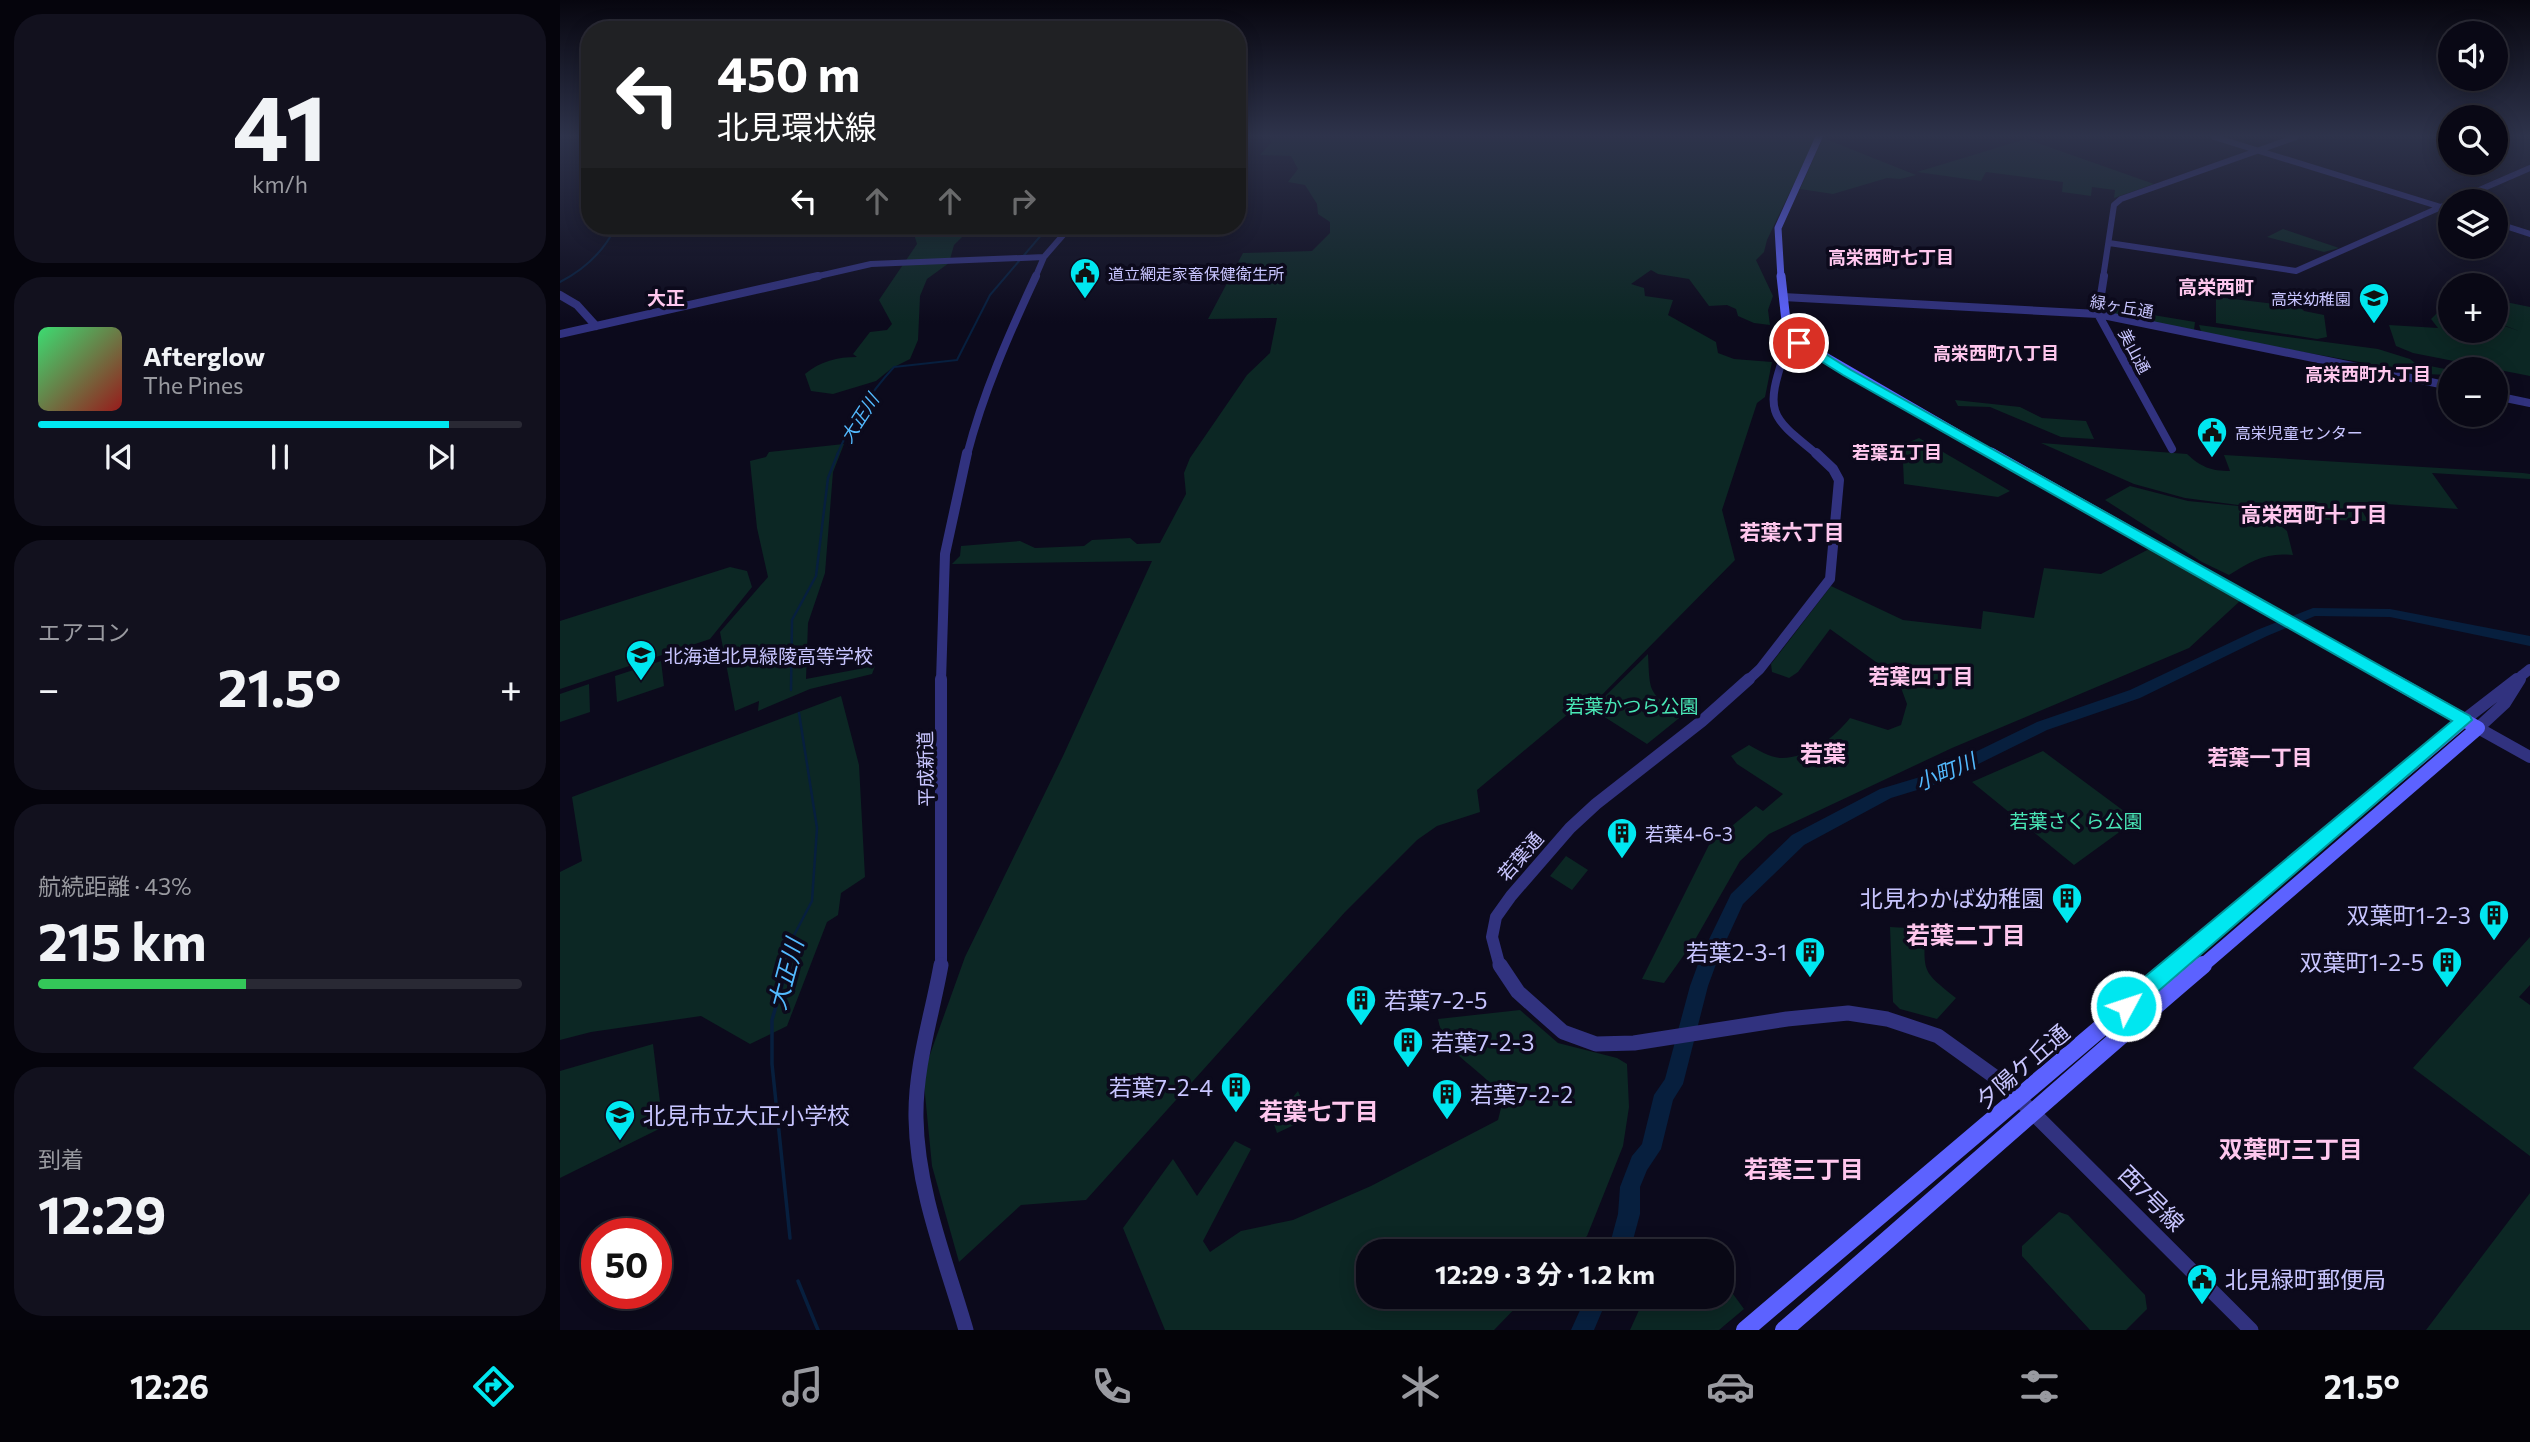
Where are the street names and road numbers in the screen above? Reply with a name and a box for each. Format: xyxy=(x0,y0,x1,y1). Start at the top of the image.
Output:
street label: 緑ヶ丘通 xyxy=(2089,291,2155,321)
street label: 美山通 xyxy=(2115,325,2155,377)
street label: 平成新道 xyxy=(913,731,937,807)
street label: 若葉通 xyxy=(1493,827,1547,885)
street label: 夕陽ケ丘通 xyxy=(1969,1018,2075,1114)
street label: 西7号線 xyxy=(2113,1159,2191,1237)

